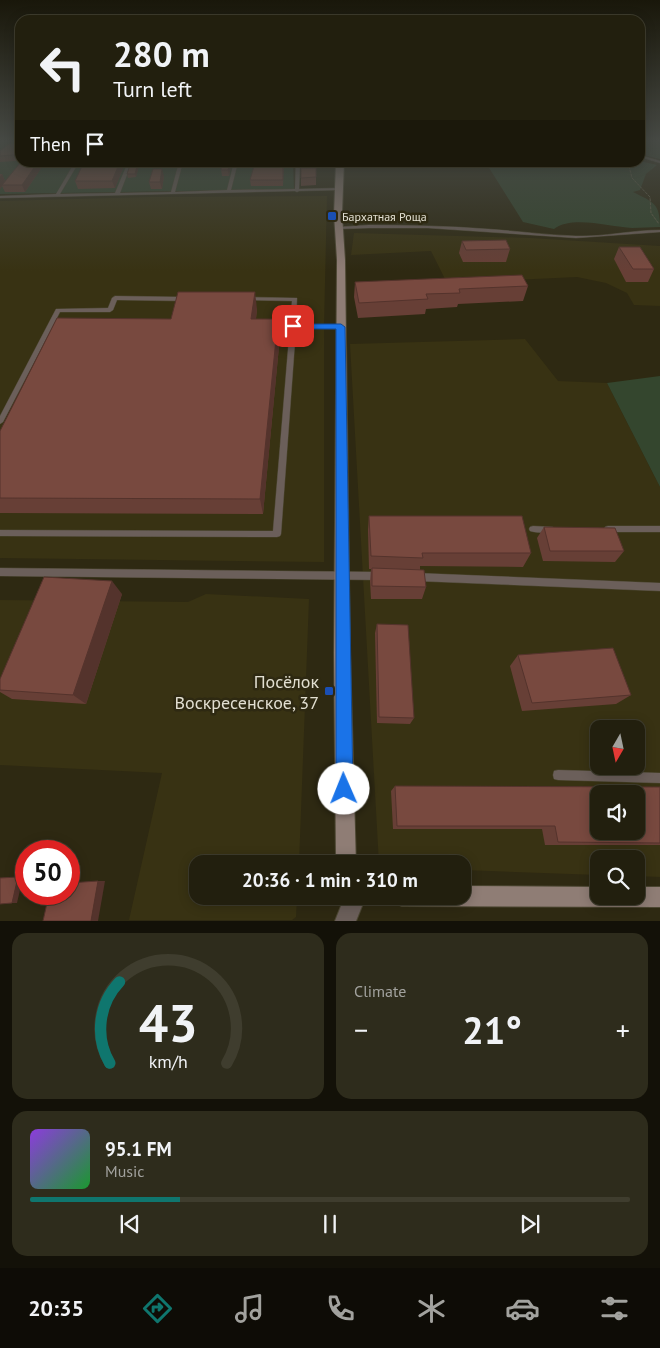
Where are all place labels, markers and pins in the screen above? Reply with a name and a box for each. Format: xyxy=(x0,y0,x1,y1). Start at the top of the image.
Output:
place label: Бархатная Роща xyxy=(342,209,427,224)
marker: Бархатная Роща xyxy=(326,210,338,222)
pin xyxy=(272,305,314,347)
place label: Посёлок Воскресенское, 37 xyxy=(174,670,319,714)
marker: Посёлок Воскресенское, 37 xyxy=(323,685,335,697)

